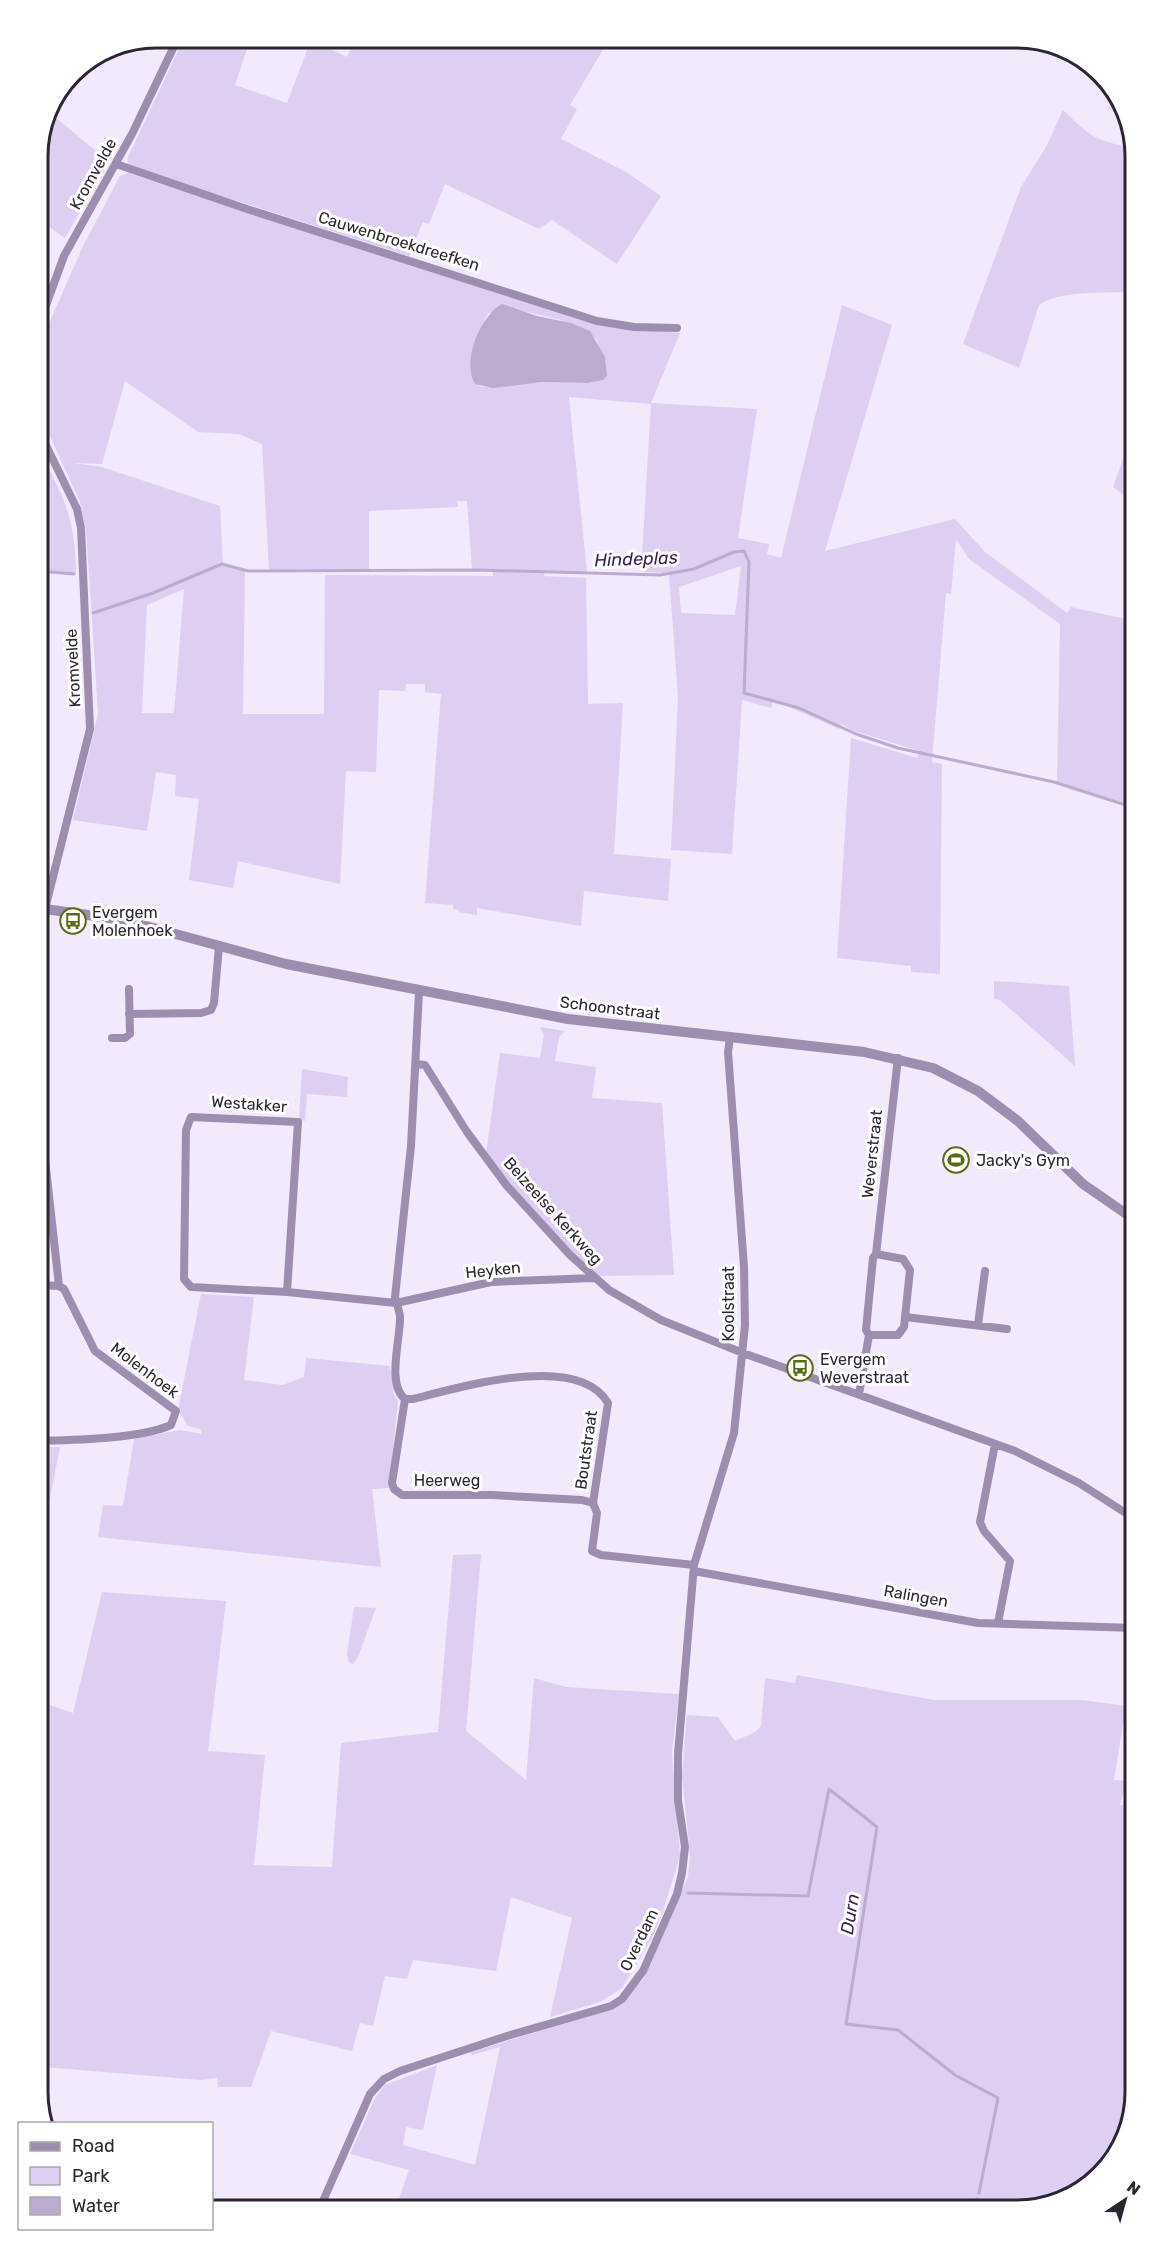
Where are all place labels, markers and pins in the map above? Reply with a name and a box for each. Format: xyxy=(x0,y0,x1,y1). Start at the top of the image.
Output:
place label: Evergem Molenhoek xyxy=(92,903,173,940)
bus stop icon: Evergem Molenhoek xyxy=(58,906,88,936)
sports icon: Jacky's Gym xyxy=(941,1145,971,1175)
place label: Jacky's Gym xyxy=(976,1151,1070,1170)
place label: Evergem Weverstraat xyxy=(820,1350,909,1387)
bus stop icon: Evergem Weverstraat xyxy=(785,1353,815,1383)

